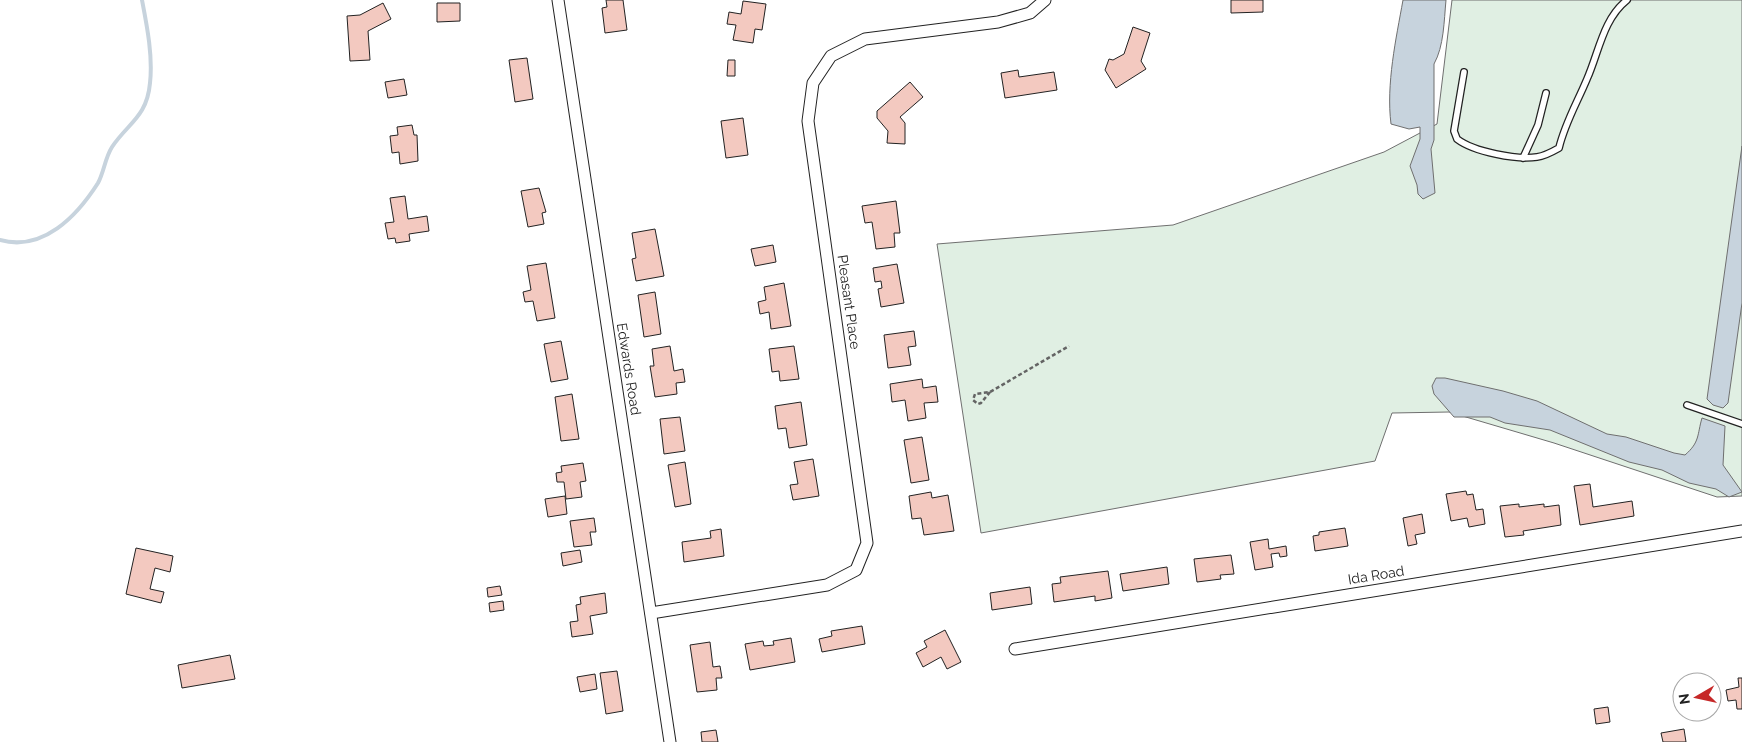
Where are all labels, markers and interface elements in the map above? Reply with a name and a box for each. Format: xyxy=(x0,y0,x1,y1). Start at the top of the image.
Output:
street label: Pleasant Place xyxy=(834,254,864,350)
street label: Edwards Road xyxy=(614,322,644,416)
street label: Ida Road xyxy=(1347,563,1405,587)
north arrow xyxy=(1672,672,1722,722)
text: N xyxy=(1675,693,1693,706)

